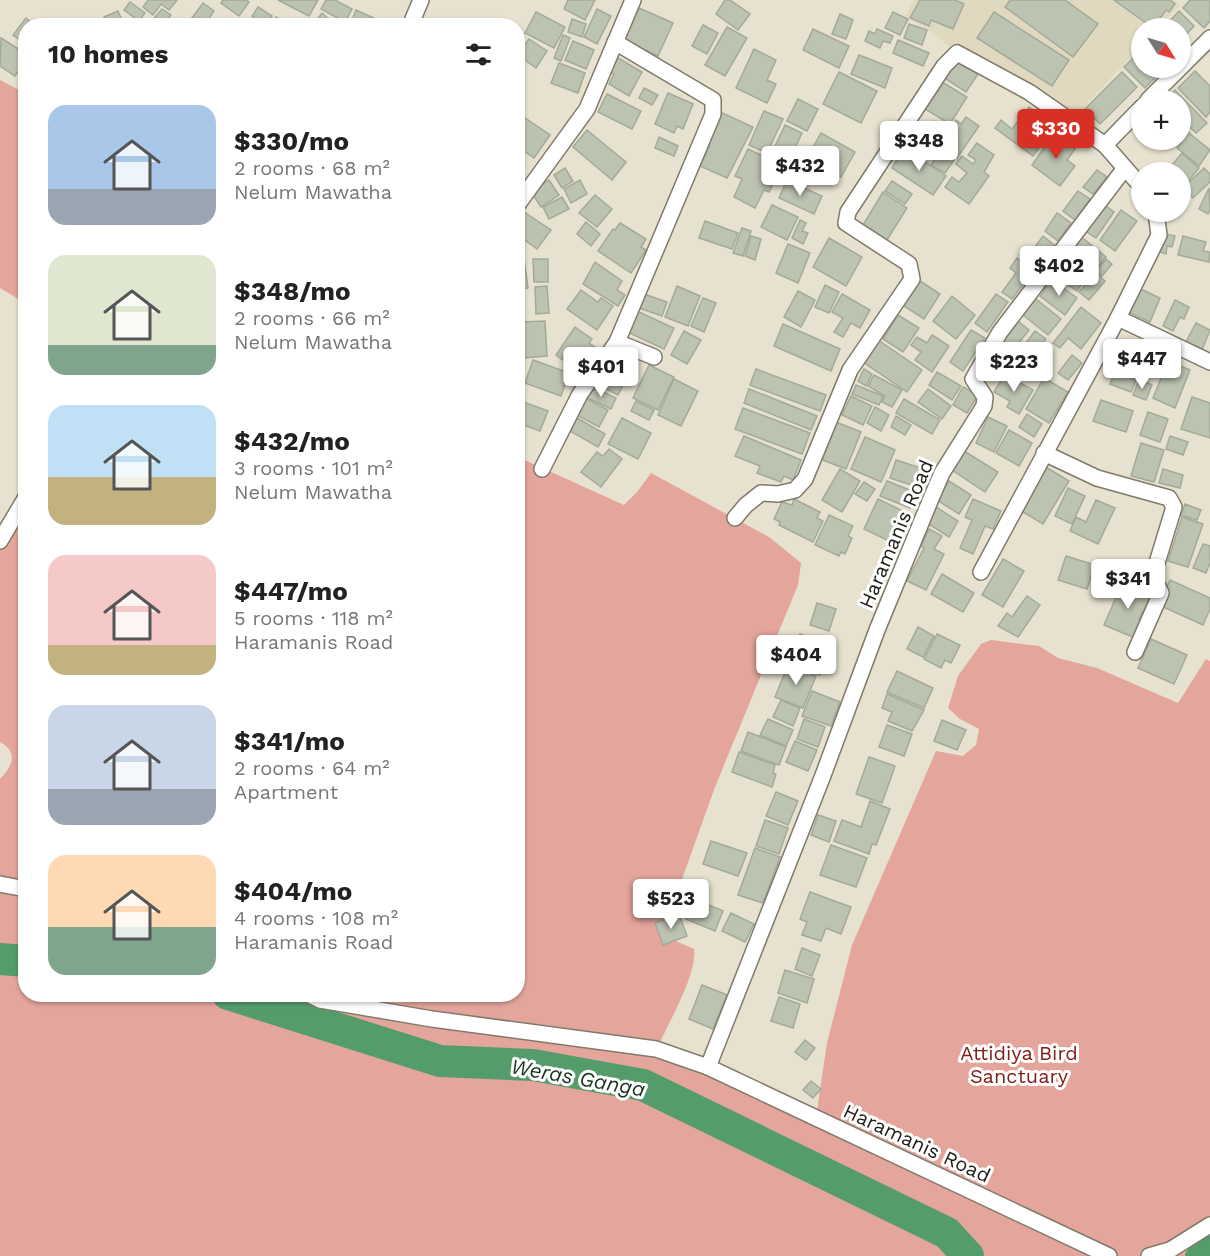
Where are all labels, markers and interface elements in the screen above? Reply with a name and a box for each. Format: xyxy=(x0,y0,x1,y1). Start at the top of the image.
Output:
north arrow xyxy=(1131,18,1191,78)
map controls xyxy=(1131,18,1191,222)
icon: filters xyxy=(462,38,495,71)
text: 10 homes xyxy=(48,39,168,69)
button: + xyxy=(1131,90,1191,150)
pin: $330 xyxy=(1020,109,1092,160)
text: $330 xyxy=(1031,116,1081,140)
pin: $348 xyxy=(883,121,955,172)
text: $330/mo xyxy=(234,126,349,156)
text: $348 xyxy=(894,128,944,152)
icon: home xyxy=(96,129,168,201)
pin: $432 xyxy=(764,146,836,197)
text: $432 xyxy=(775,153,825,177)
text: 2 rooms · 68 m² xyxy=(234,156,390,180)
button: − xyxy=(1131,162,1191,222)
text: Nelum Mawatha xyxy=(234,180,392,204)
pin: $402 xyxy=(1023,246,1095,297)
text: $402 xyxy=(1034,253,1084,277)
text: $348/mo xyxy=(234,276,351,306)
icon: home xyxy=(96,279,168,351)
text: 2 rooms · 66 m² xyxy=(234,306,390,330)
text: Nelum Mawatha xyxy=(234,330,392,354)
pin: $447 xyxy=(1106,339,1178,390)
pin: $223 xyxy=(978,342,1050,393)
text: $447 xyxy=(1117,346,1167,370)
pin: $401 xyxy=(565,347,637,398)
text: $223 xyxy=(990,349,1038,373)
text: $401 xyxy=(577,354,625,378)
text: $432/mo xyxy=(234,426,350,456)
icon: home xyxy=(96,429,168,501)
text: 3 rooms · 101 m² xyxy=(234,456,393,480)
street label: Haramanis Road xyxy=(854,456,938,612)
text: Nelum Mawatha xyxy=(234,480,392,504)
pin: $341 xyxy=(1092,559,1164,610)
text: $341 xyxy=(1105,566,1151,590)
text: $447/mo xyxy=(234,576,348,606)
icon: home xyxy=(96,579,168,651)
text: 5 rooms · 118 m² xyxy=(234,606,393,630)
text: Haramanis Road xyxy=(234,630,393,654)
pin: $404 xyxy=(760,635,832,686)
text: $404 xyxy=(770,642,822,666)
text: $341/mo xyxy=(234,726,345,756)
icon: home xyxy=(96,729,168,801)
text: 2 rooms · 64 m² xyxy=(234,756,390,780)
text: Apartment xyxy=(234,780,338,804)
text: $404/mo xyxy=(234,876,352,906)
icon: home xyxy=(96,879,168,951)
pin: $523 xyxy=(635,879,707,930)
text: $523 xyxy=(647,886,695,910)
text: 4 rooms · 108 m² xyxy=(234,906,398,930)
text: Haramanis Road xyxy=(234,930,393,954)
park label: Attidiya Bird Sanctuary xyxy=(960,1041,1078,1088)
water label: Weras Ganga xyxy=(509,1053,647,1102)
street label: Haramanis Road xyxy=(840,1098,994,1188)

